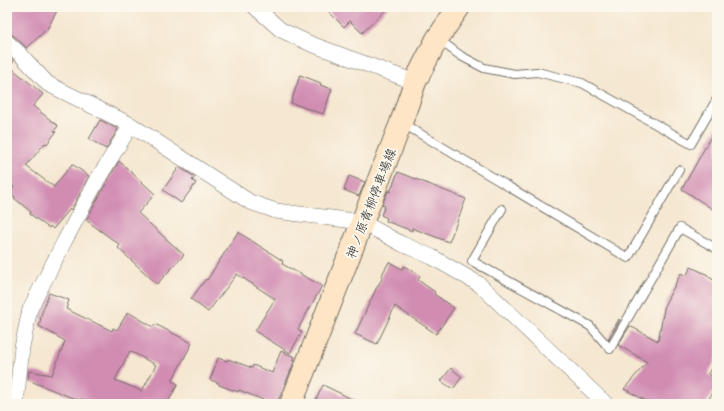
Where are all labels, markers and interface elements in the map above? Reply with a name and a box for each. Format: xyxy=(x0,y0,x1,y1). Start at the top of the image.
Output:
street label: 神ノ原青柳停車場線 xyxy=(341,144,399,261)

